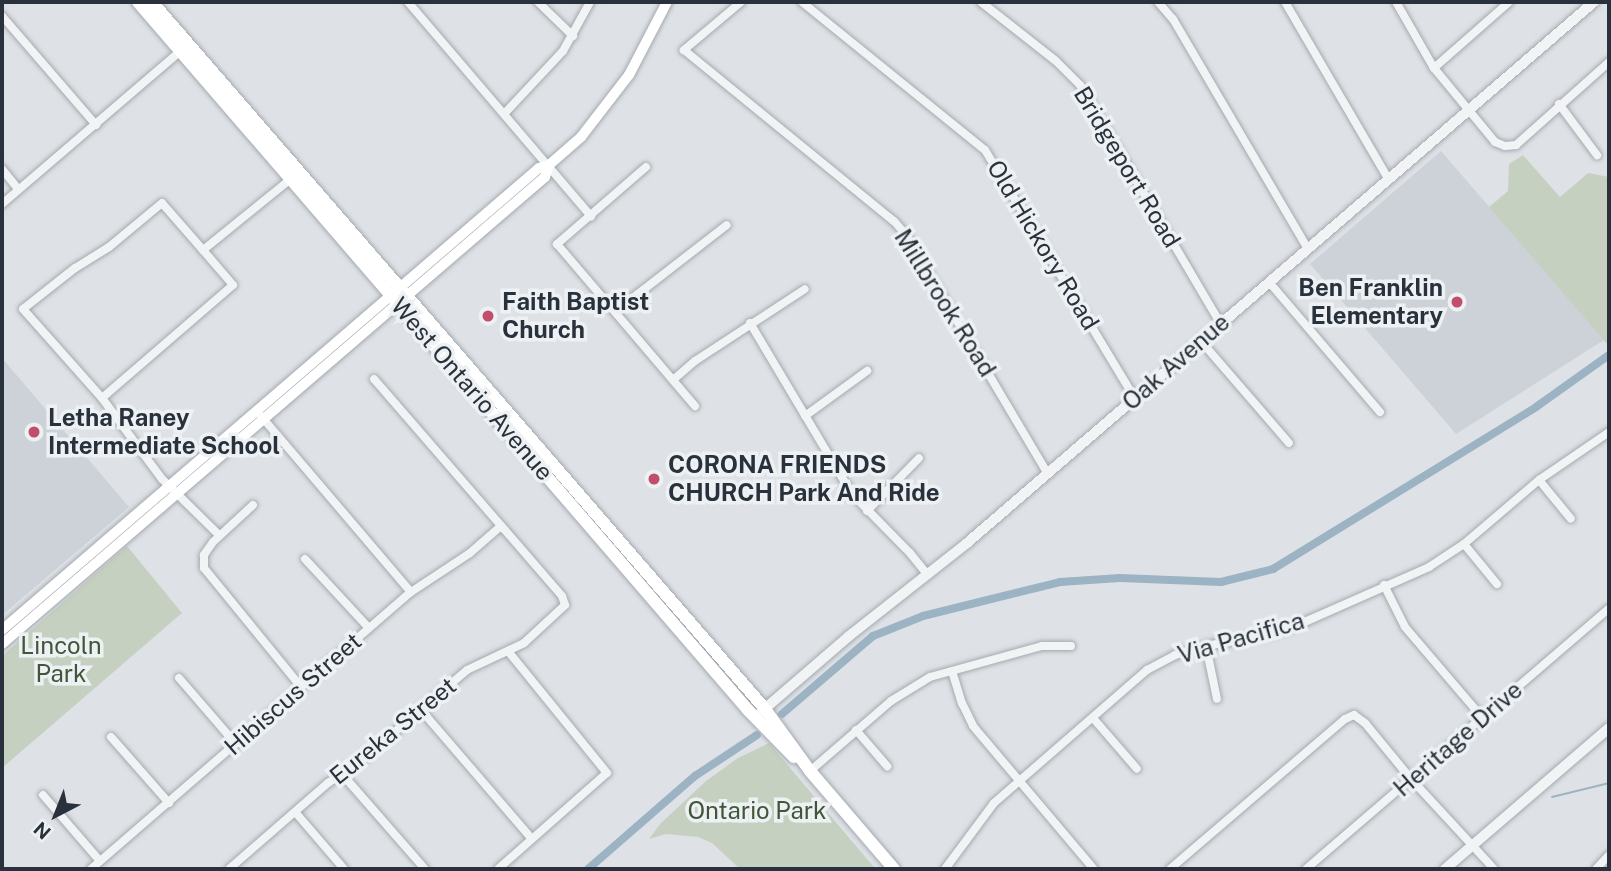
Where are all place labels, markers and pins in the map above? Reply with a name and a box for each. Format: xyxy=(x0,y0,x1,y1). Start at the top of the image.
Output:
place label: Ben Franklin Elementary xyxy=(1298,274,1443,330)
place label: Faith Baptist Church xyxy=(502,288,649,344)
marker: Ben Franklin Elementary xyxy=(1449,294,1465,310)
marker: Faith Baptist Church xyxy=(480,308,496,324)
place label: Letha Raney Intermediate School xyxy=(48,404,280,460)
marker: Letha Raney Intermediate School xyxy=(26,424,42,440)
place label: CORONA FRIENDS CHURCH Park And Ride xyxy=(668,451,940,507)
marker: CORONA FRIENDS CHURCH Park And Ride xyxy=(646,471,662,487)

